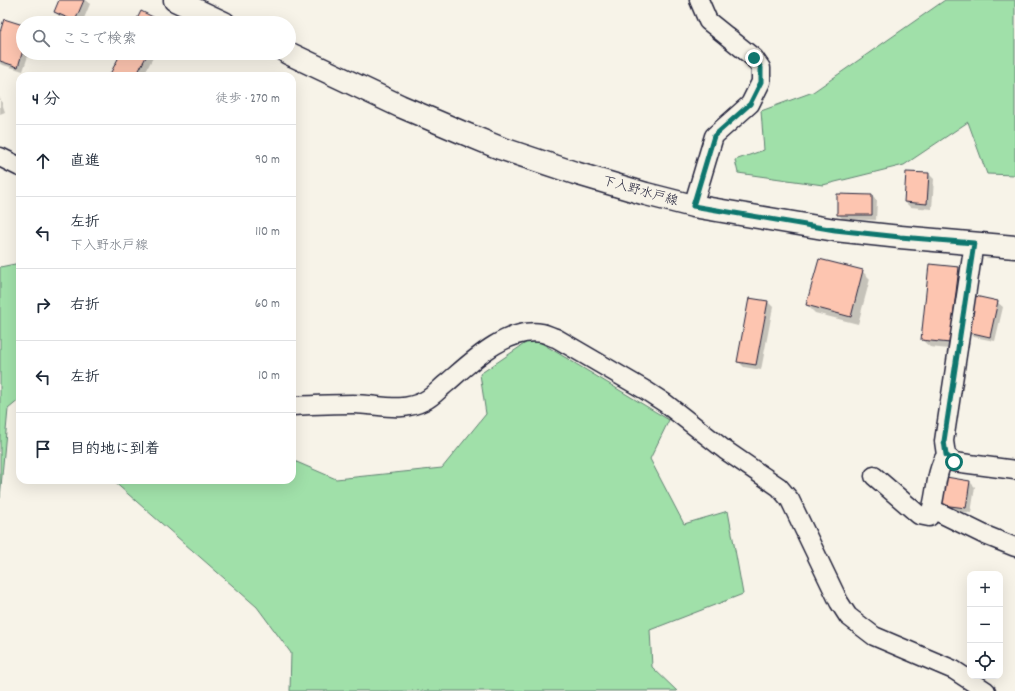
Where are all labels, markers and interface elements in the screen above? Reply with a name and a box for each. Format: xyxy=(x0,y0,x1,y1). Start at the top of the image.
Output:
search box xyxy=(16,16,296,60)
icon: search xyxy=(30,27,52,49)
text: ここで検索 xyxy=(62,29,137,51)
route end xyxy=(745,49,763,67)
text: 4 分 xyxy=(32,89,60,113)
text: 徒歩 · 270 m xyxy=(215,90,280,109)
icon: ahead xyxy=(32,150,54,172)
text: 直進 xyxy=(70,151,100,173)
text: 90 m xyxy=(255,151,280,170)
street label: 下入野水戸線 xyxy=(600,172,681,212)
text: 左折 xyxy=(70,212,100,234)
icon: left xyxy=(32,222,54,244)
text: 110 m xyxy=(255,223,280,242)
text: 下入野水戸線 xyxy=(70,237,148,256)
icon: right xyxy=(32,294,54,316)
text: 右折 xyxy=(70,295,100,317)
text: 60 m xyxy=(255,295,280,314)
icon: left xyxy=(32,366,54,388)
text: 左折 xyxy=(70,367,100,389)
text: 10 m xyxy=(258,367,280,386)
icon: arrive xyxy=(32,438,54,460)
text: 目的地に到着 xyxy=(70,439,160,461)
route start xyxy=(945,453,963,471)
map controls xyxy=(967,571,1003,679)
button: + xyxy=(967,571,1003,607)
button: − xyxy=(967,607,1003,643)
button: locate xyxy=(967,643,1003,679)

